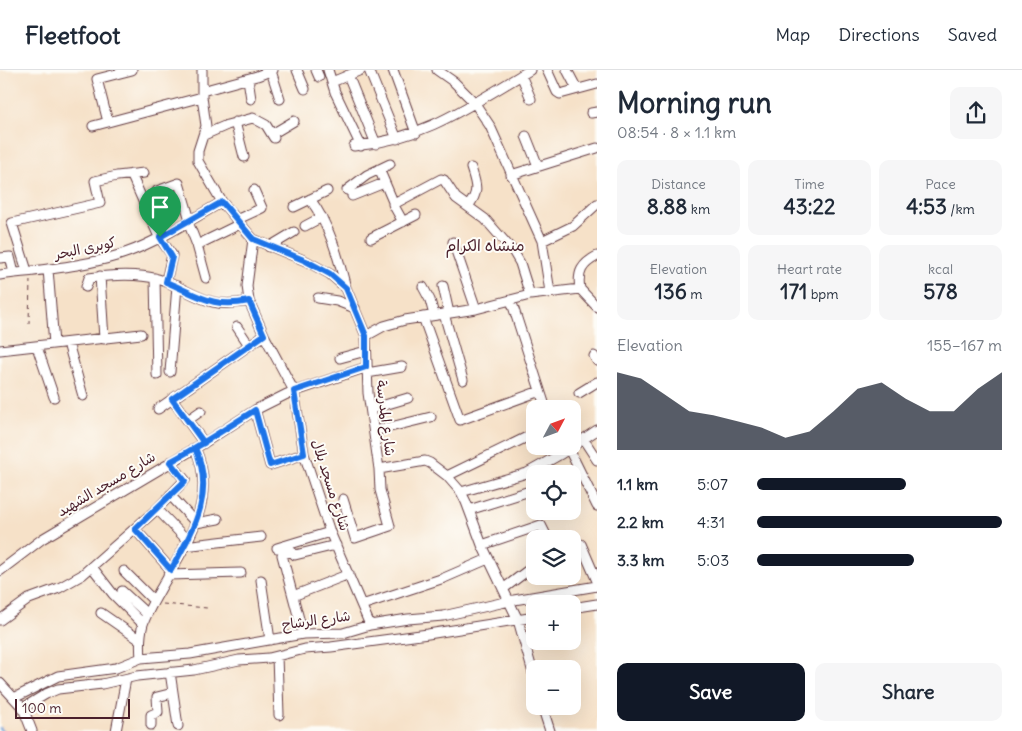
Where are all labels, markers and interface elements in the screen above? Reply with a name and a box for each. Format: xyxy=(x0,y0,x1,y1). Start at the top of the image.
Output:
text: Fleetfoot xyxy=(25,20,120,50)
text: Map xyxy=(775,23,810,46)
text: Directions xyxy=(838,23,920,46)
text: Saved xyxy=(948,23,997,46)
text: Morning run xyxy=(617,85,772,121)
button: share xyxy=(950,87,1002,139)
text: 08:54 · 8 × 1.1 km xyxy=(617,122,736,142)
text: Distance xyxy=(651,175,706,193)
text: Time xyxy=(794,175,825,193)
text: Pace xyxy=(925,175,956,193)
pin xyxy=(139,186,181,237)
icon: arrive xyxy=(146,193,174,221)
text: 8.88 xyxy=(647,193,687,220)
text: 43:22 xyxy=(784,193,835,220)
text: 4:53 xyxy=(906,193,947,220)
text: km xyxy=(687,200,710,218)
text: /km xyxy=(947,200,975,218)
street label: كوبرى البحر xyxy=(52,233,118,264)
district label: منشاه الكرام xyxy=(445,235,525,258)
text: Elevation xyxy=(650,260,707,278)
text: Heart rate xyxy=(777,260,842,278)
text: kcal xyxy=(928,260,953,278)
text: 136 xyxy=(654,278,687,305)
text: 171 xyxy=(780,278,807,305)
text: 578 xyxy=(923,278,958,305)
text: m xyxy=(687,285,703,303)
text: bpm xyxy=(807,285,839,303)
text: Elevation xyxy=(617,335,683,355)
text: 155–167 m xyxy=(927,335,1002,355)
street label: شارع المدرسة xyxy=(371,379,400,457)
north arrow xyxy=(526,400,581,455)
map controls xyxy=(526,400,581,715)
street label: شارع مسجد بلال xyxy=(307,437,354,533)
street label: شارع مسجد الشهيد xyxy=(53,448,159,521)
button: locate xyxy=(526,465,581,520)
text: 1.1 km xyxy=(617,474,658,494)
text: 5:07 xyxy=(697,474,728,494)
text: 2.2 km xyxy=(617,512,664,532)
text: 4:31 xyxy=(697,512,725,532)
button: layers xyxy=(526,530,581,585)
text: 3.3 km xyxy=(617,550,665,570)
text: 5:03 xyxy=(697,550,729,570)
button: + xyxy=(526,595,581,650)
street label: شارع الرشاح xyxy=(280,606,352,635)
button: − xyxy=(526,660,581,715)
button: Save xyxy=(617,663,805,721)
button: Share xyxy=(815,663,1002,721)
scale bar xyxy=(15,696,130,719)
text: 100 m xyxy=(22,699,62,717)

